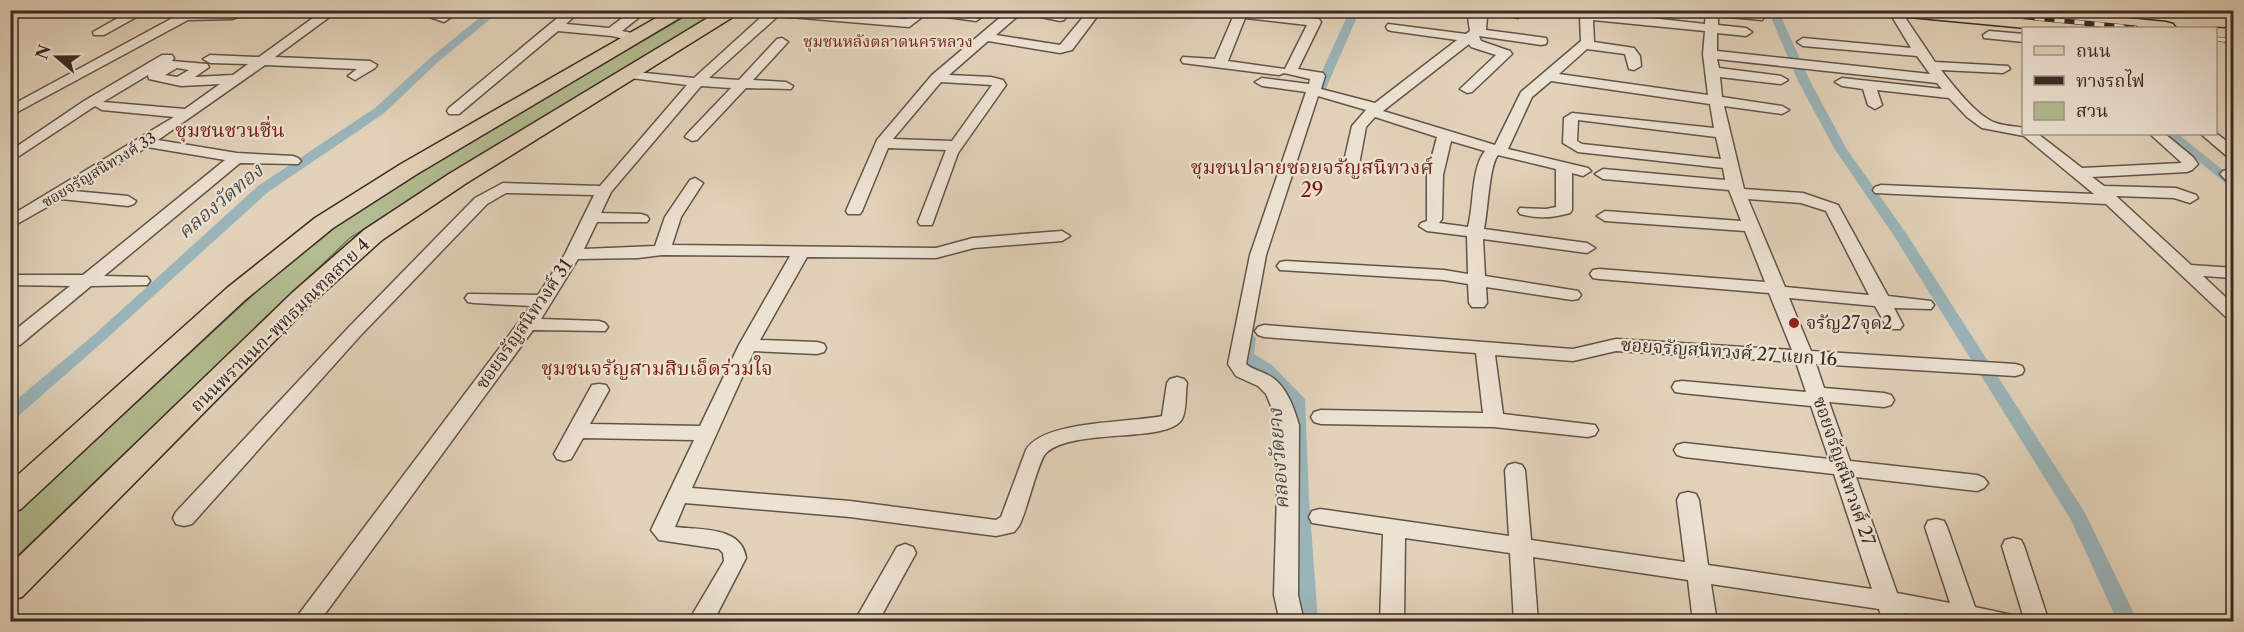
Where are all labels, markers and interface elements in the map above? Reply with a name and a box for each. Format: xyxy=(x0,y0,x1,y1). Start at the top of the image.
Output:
north arrow xyxy=(27,27,87,87)
legend xyxy=(2022,27,2217,135)
district label: ชุมชนหลังตลาดนครหลวง xyxy=(803,31,973,53)
text: ถนน xyxy=(2076,40,2111,62)
text: N xyxy=(31,42,55,62)
text: ทางรถไฟ xyxy=(2076,69,2145,92)
text: สวน xyxy=(2076,100,2108,122)
district label: ชุมชนชวนชื่น xyxy=(175,115,285,143)
street label: ซอยจรัญสนิทวงศ์ 33 xyxy=(38,128,159,211)
district label: ชุมชนปลายซอยจรัญสนิทวงศ์ 29 xyxy=(1191,155,1433,202)
water label: คลองวัดทอง xyxy=(172,158,268,244)
street label: ถนนพรานนก-พุทธมณฑลสาย 4 xyxy=(186,233,375,417)
street label: ซอยจรัญสนิทวงศ์ 31 xyxy=(471,254,577,393)
place label: จรัญ27จุด2 xyxy=(1806,312,1892,335)
marker: จรัญ27จุด2 xyxy=(1787,316,1801,330)
street label: ซอยจรัญสนิทวงศ์ 27 แยก 16 xyxy=(1620,333,1838,371)
district label: ชุมชนจรัญสามสิบเอ็ดร่วมใจ xyxy=(541,355,773,381)
street label: ซอยจรัญสนิทวงศ์ 27 xyxy=(1808,394,1880,548)
water label: คลองวัดยาง xyxy=(1262,407,1294,510)

